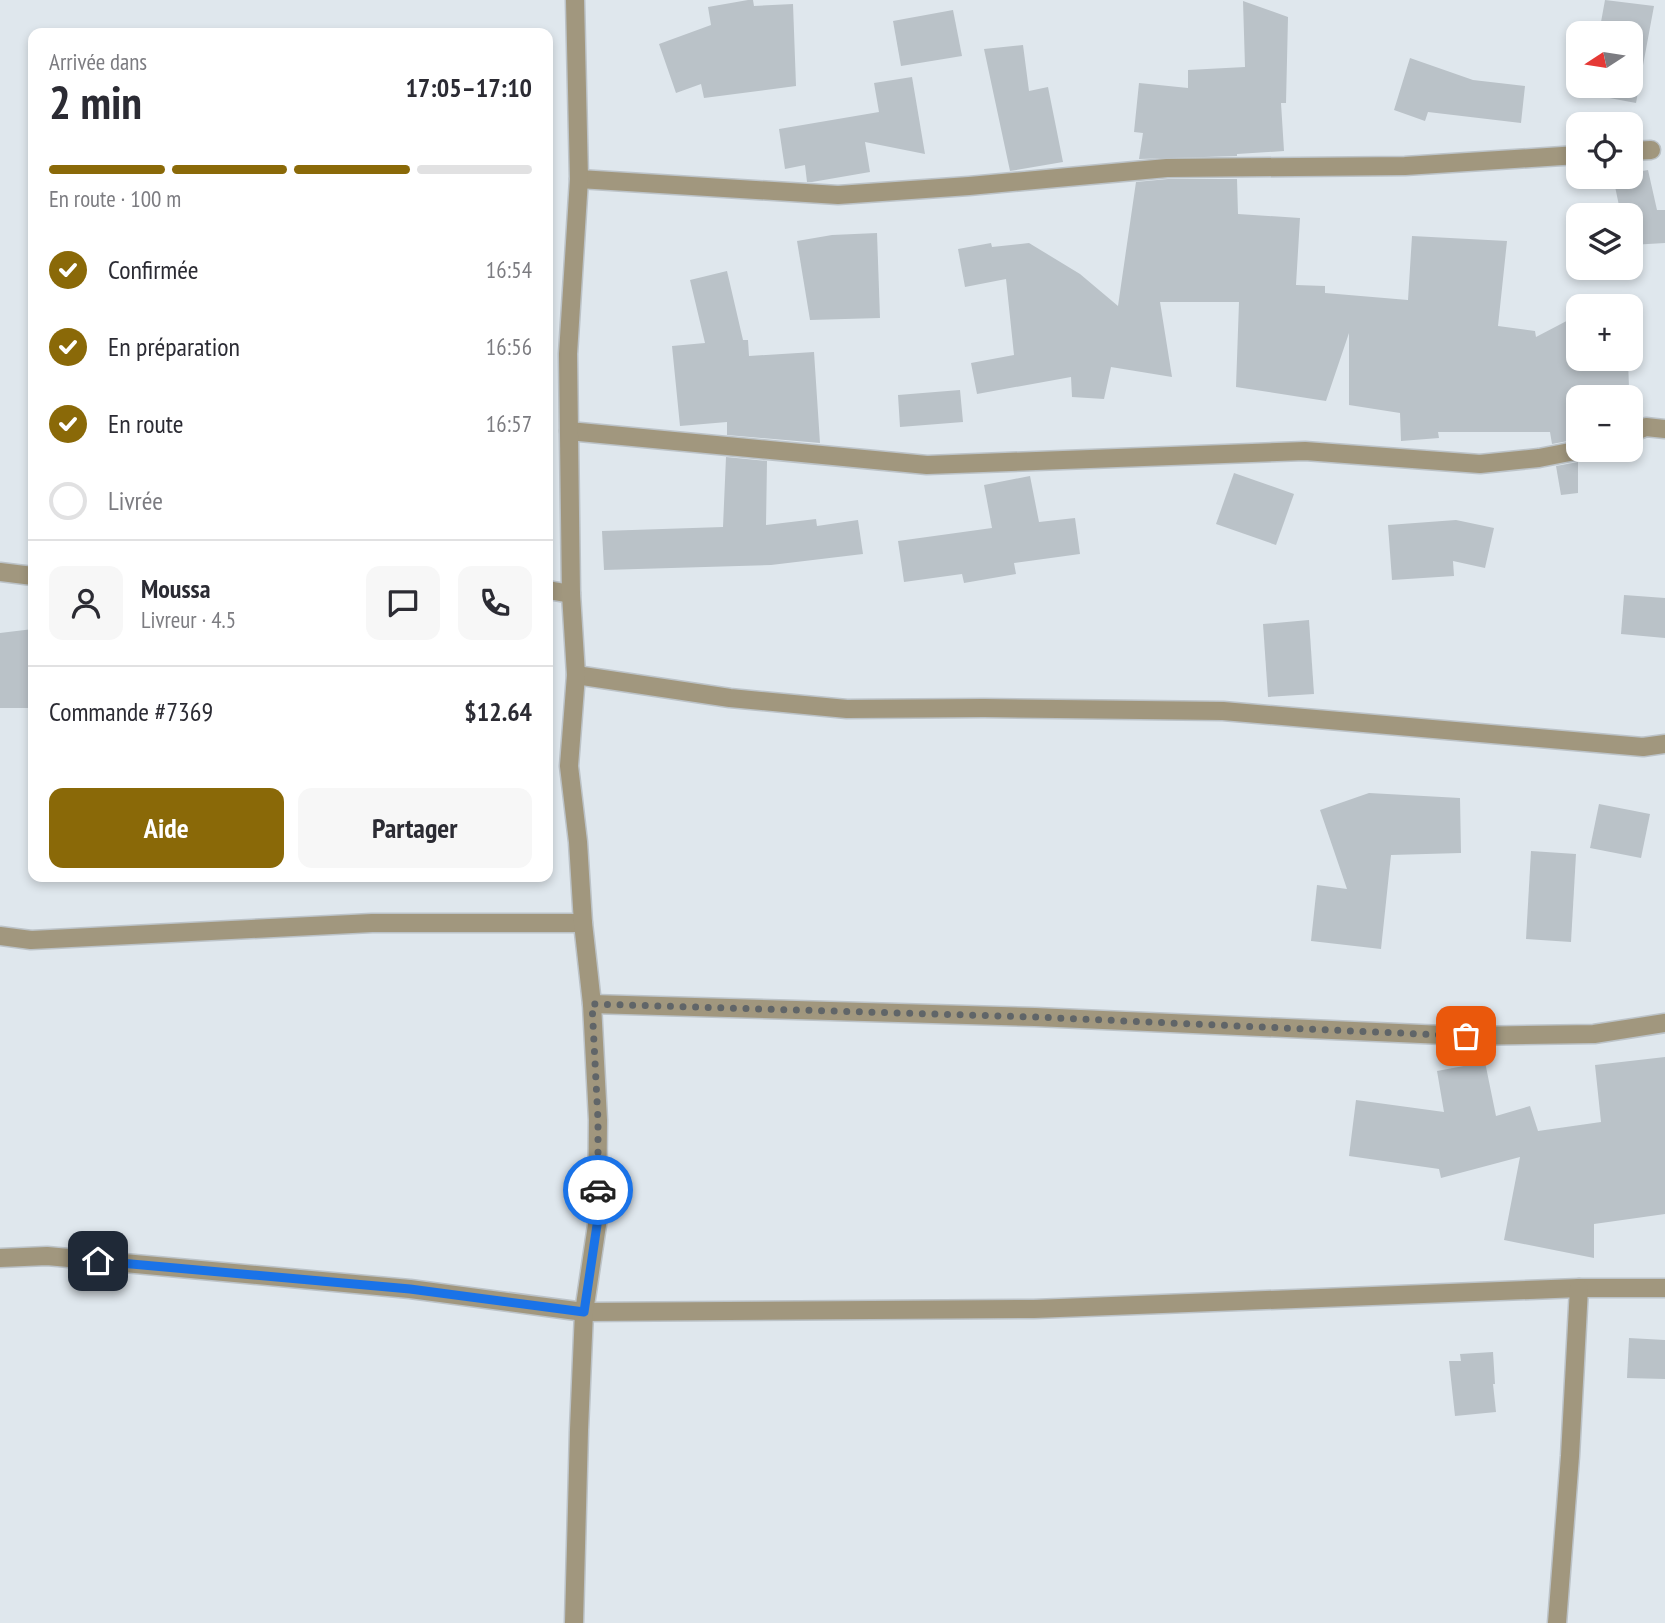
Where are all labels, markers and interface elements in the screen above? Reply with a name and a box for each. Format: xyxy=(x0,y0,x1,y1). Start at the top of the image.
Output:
north arrow xyxy=(1566,21,1643,98)
map controls xyxy=(1566,21,1643,462)
text: Arrivée dans xyxy=(49,47,147,76)
text: 17:05–17:10 xyxy=(405,71,532,104)
text: 2 min xyxy=(49,72,142,132)
button: locate xyxy=(1566,112,1643,189)
text: En route · 100 m xyxy=(49,184,181,213)
button: layers xyxy=(1566,203,1643,280)
icon: check xyxy=(49,251,87,289)
text: Confirmée xyxy=(108,253,199,286)
text: 16:54 xyxy=(486,255,532,284)
button: + xyxy=(1566,294,1643,371)
icon: check xyxy=(49,328,87,366)
text: En préparation xyxy=(108,330,240,363)
text: 16:56 xyxy=(486,332,532,361)
button: − xyxy=(1566,385,1643,462)
icon: check xyxy=(49,405,87,443)
text: En route xyxy=(108,407,183,440)
text: 16:57 xyxy=(486,409,532,438)
text: Livrée xyxy=(108,484,163,517)
button: person xyxy=(49,566,123,640)
button: chat xyxy=(366,566,440,640)
button: phone xyxy=(458,566,532,640)
text: Moussa xyxy=(141,572,210,605)
text: Livreur · 4.5 xyxy=(141,605,236,634)
text: Commande #7369 xyxy=(49,695,213,728)
text: $12.64 xyxy=(464,695,532,728)
button: Aide xyxy=(49,788,284,868)
button: Partager xyxy=(298,788,532,868)
pin xyxy=(1436,1006,1496,1066)
icon: bag xyxy=(1447,1017,1485,1055)
courier xyxy=(563,1155,633,1225)
icon: car xyxy=(579,1171,617,1209)
pin xyxy=(68,1231,128,1291)
icon: home xyxy=(79,1242,117,1280)

